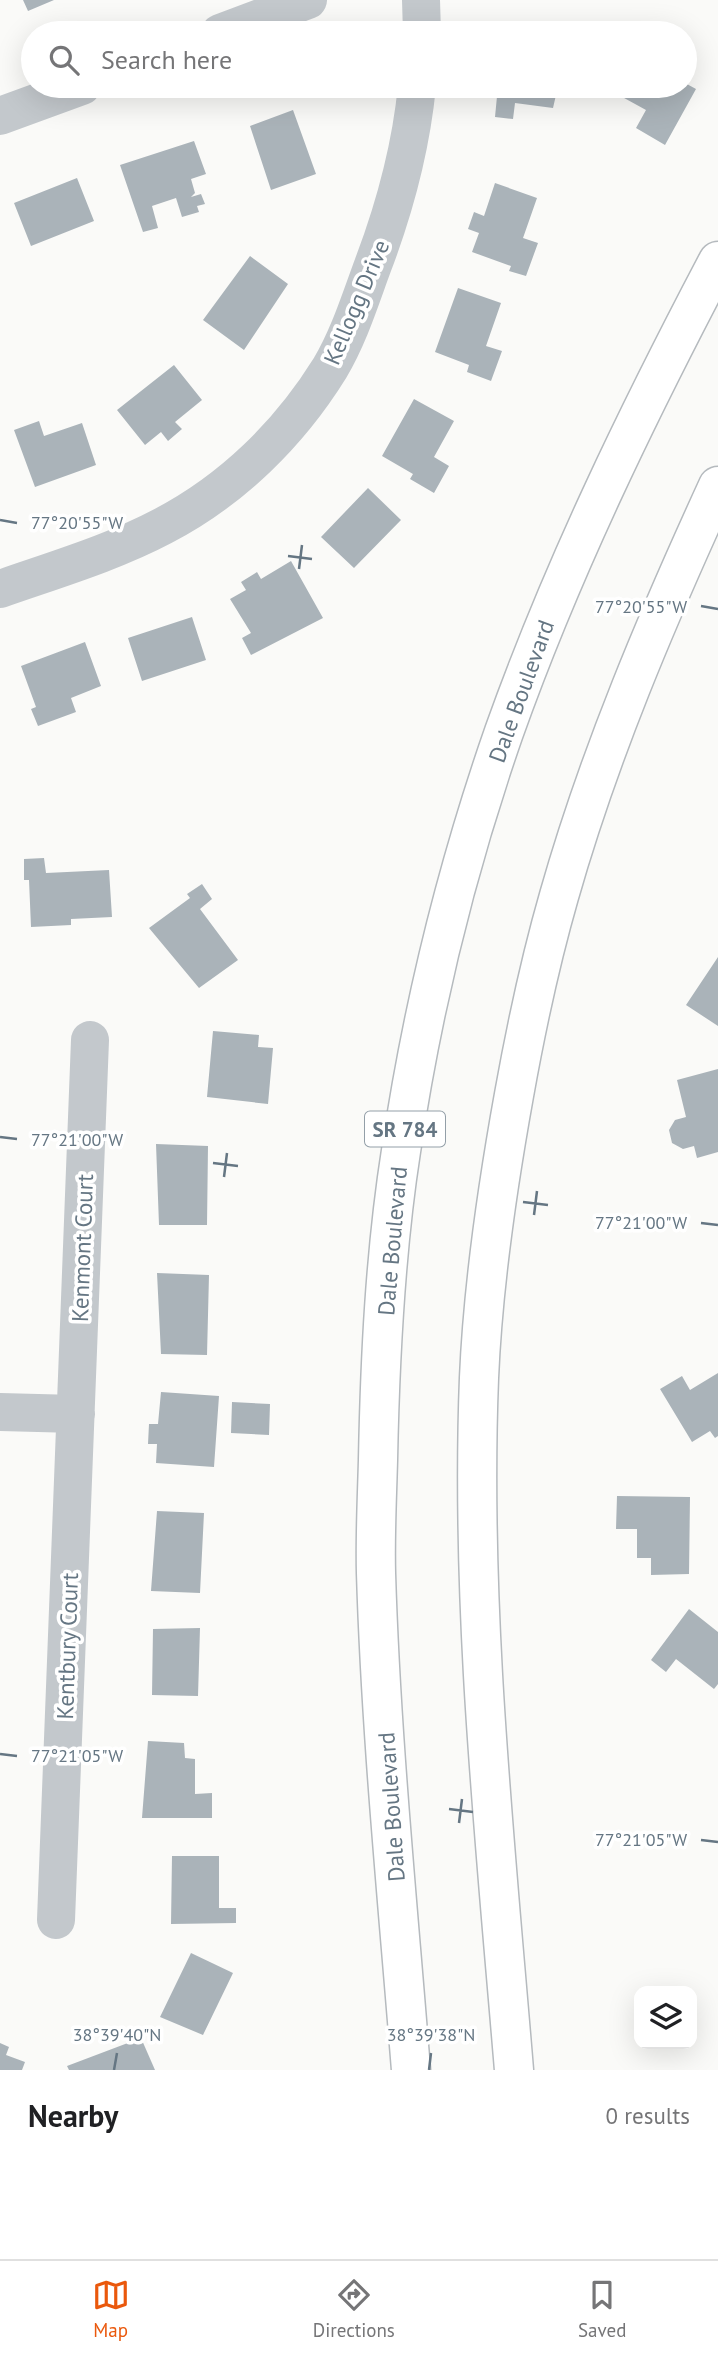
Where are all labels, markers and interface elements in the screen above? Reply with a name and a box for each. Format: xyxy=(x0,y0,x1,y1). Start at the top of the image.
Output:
search box xyxy=(21,21,697,98)
icon: search xyxy=(45,41,83,79)
text: Search here xyxy=(101,43,232,76)
street label: Kellogg Drive xyxy=(317,235,395,369)
text: 77°20'55"W xyxy=(31,511,123,534)
text: 77°20'55"W xyxy=(595,595,687,618)
street label: Dale Boulevard xyxy=(482,616,560,766)
road number: SR 784 xyxy=(365,1112,445,1146)
text: 77°21'00"W xyxy=(31,1128,123,1151)
street label: Dale Boulevard xyxy=(371,1165,413,1317)
street label: Kenmont Court xyxy=(65,1173,99,1323)
text: 77°21'00"W xyxy=(595,1211,687,1234)
street label: Kentbury Court xyxy=(50,1572,84,1720)
street label: Dale Boulevard xyxy=(371,1731,411,1883)
text: 77°21'05"W xyxy=(31,1744,123,1767)
text: 77°21'05"W xyxy=(595,1828,687,1851)
map controls xyxy=(634,1986,697,2049)
button: layers xyxy=(634,1986,697,2049)
text: 38°39'40"N xyxy=(73,2023,161,2046)
text: 38°39'38"N xyxy=(387,2023,475,2046)
text: Nearby xyxy=(28,2096,118,2135)
text: 0 results xyxy=(606,2101,690,2130)
tab: Map xyxy=(92,2276,130,2342)
tab: Directions xyxy=(313,2276,395,2342)
tab: Saved xyxy=(578,2276,626,2342)

